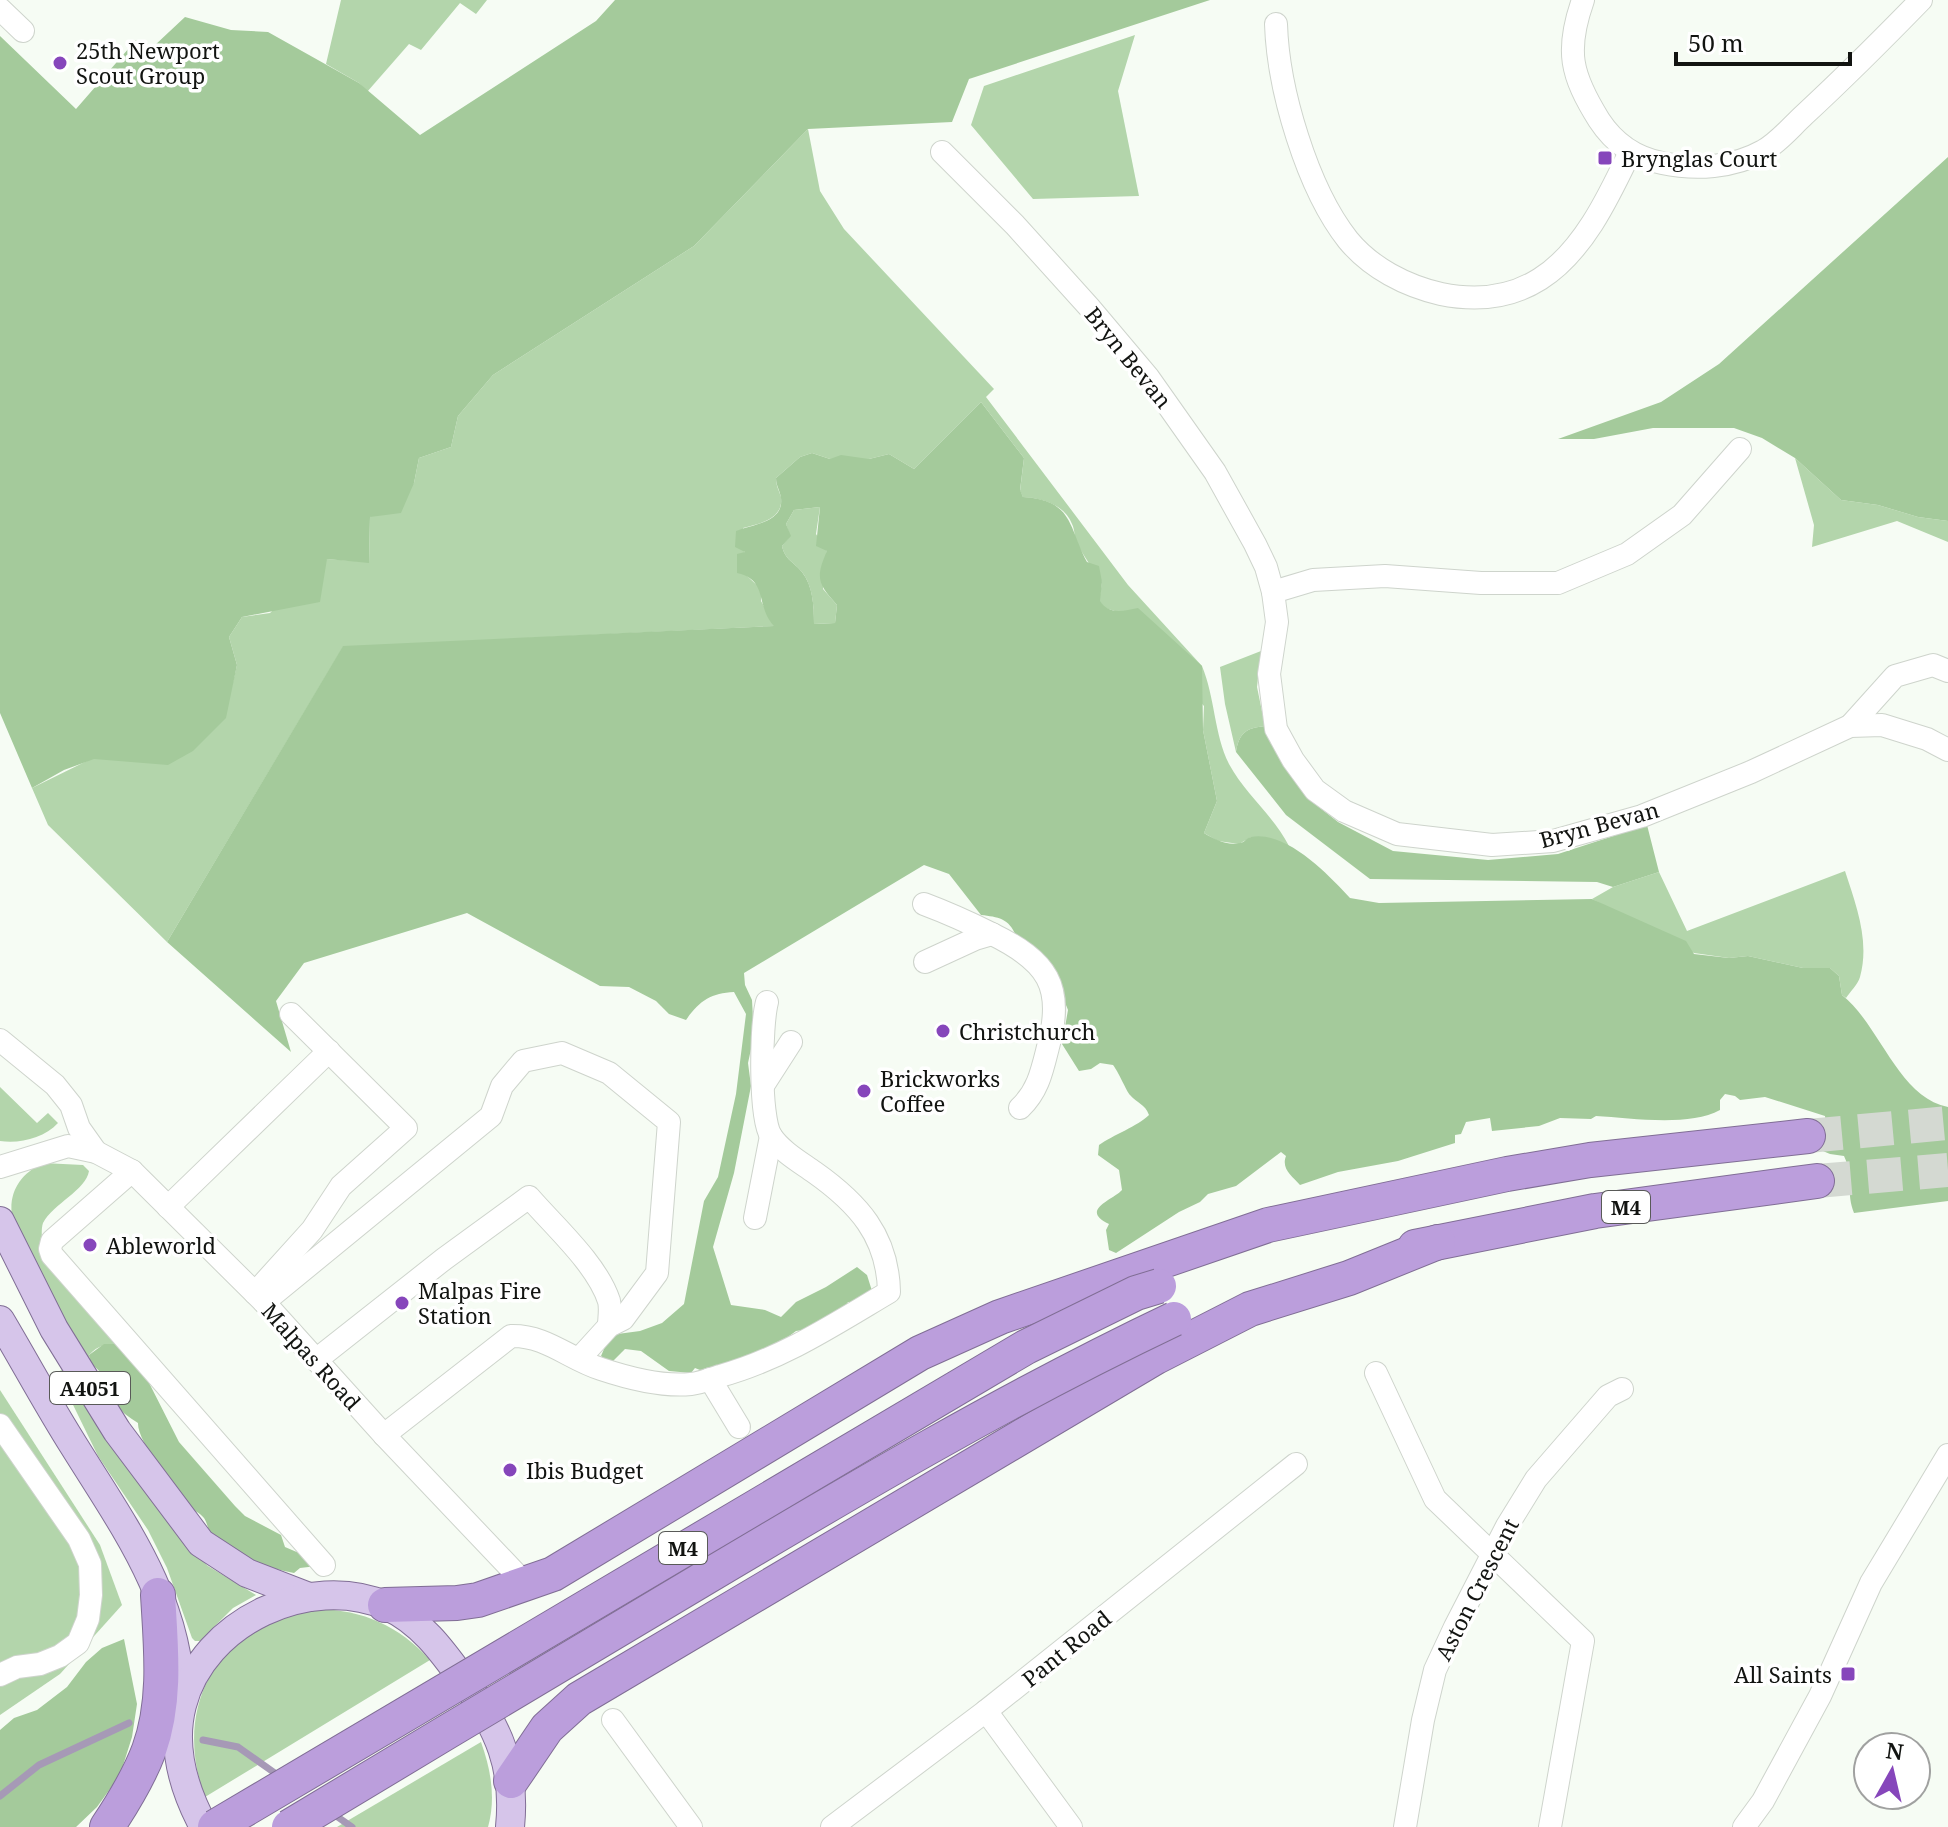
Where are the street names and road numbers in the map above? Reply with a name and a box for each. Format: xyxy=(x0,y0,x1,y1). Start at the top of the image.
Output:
street label: Bryn Bevan xyxy=(1079,300,1179,414)
street label: Bryn Bevan xyxy=(1536,794,1662,854)
road number: M4 xyxy=(1602,1191,1650,1223)
street label: Malpas Road xyxy=(256,1296,368,1416)
road number: A4051 xyxy=(50,1372,130,1404)
street label: Aston Crescent xyxy=(1427,1513,1525,1665)
road number: M4 xyxy=(659,1532,707,1564)
street label: Pant Road xyxy=(1015,1603,1117,1693)

